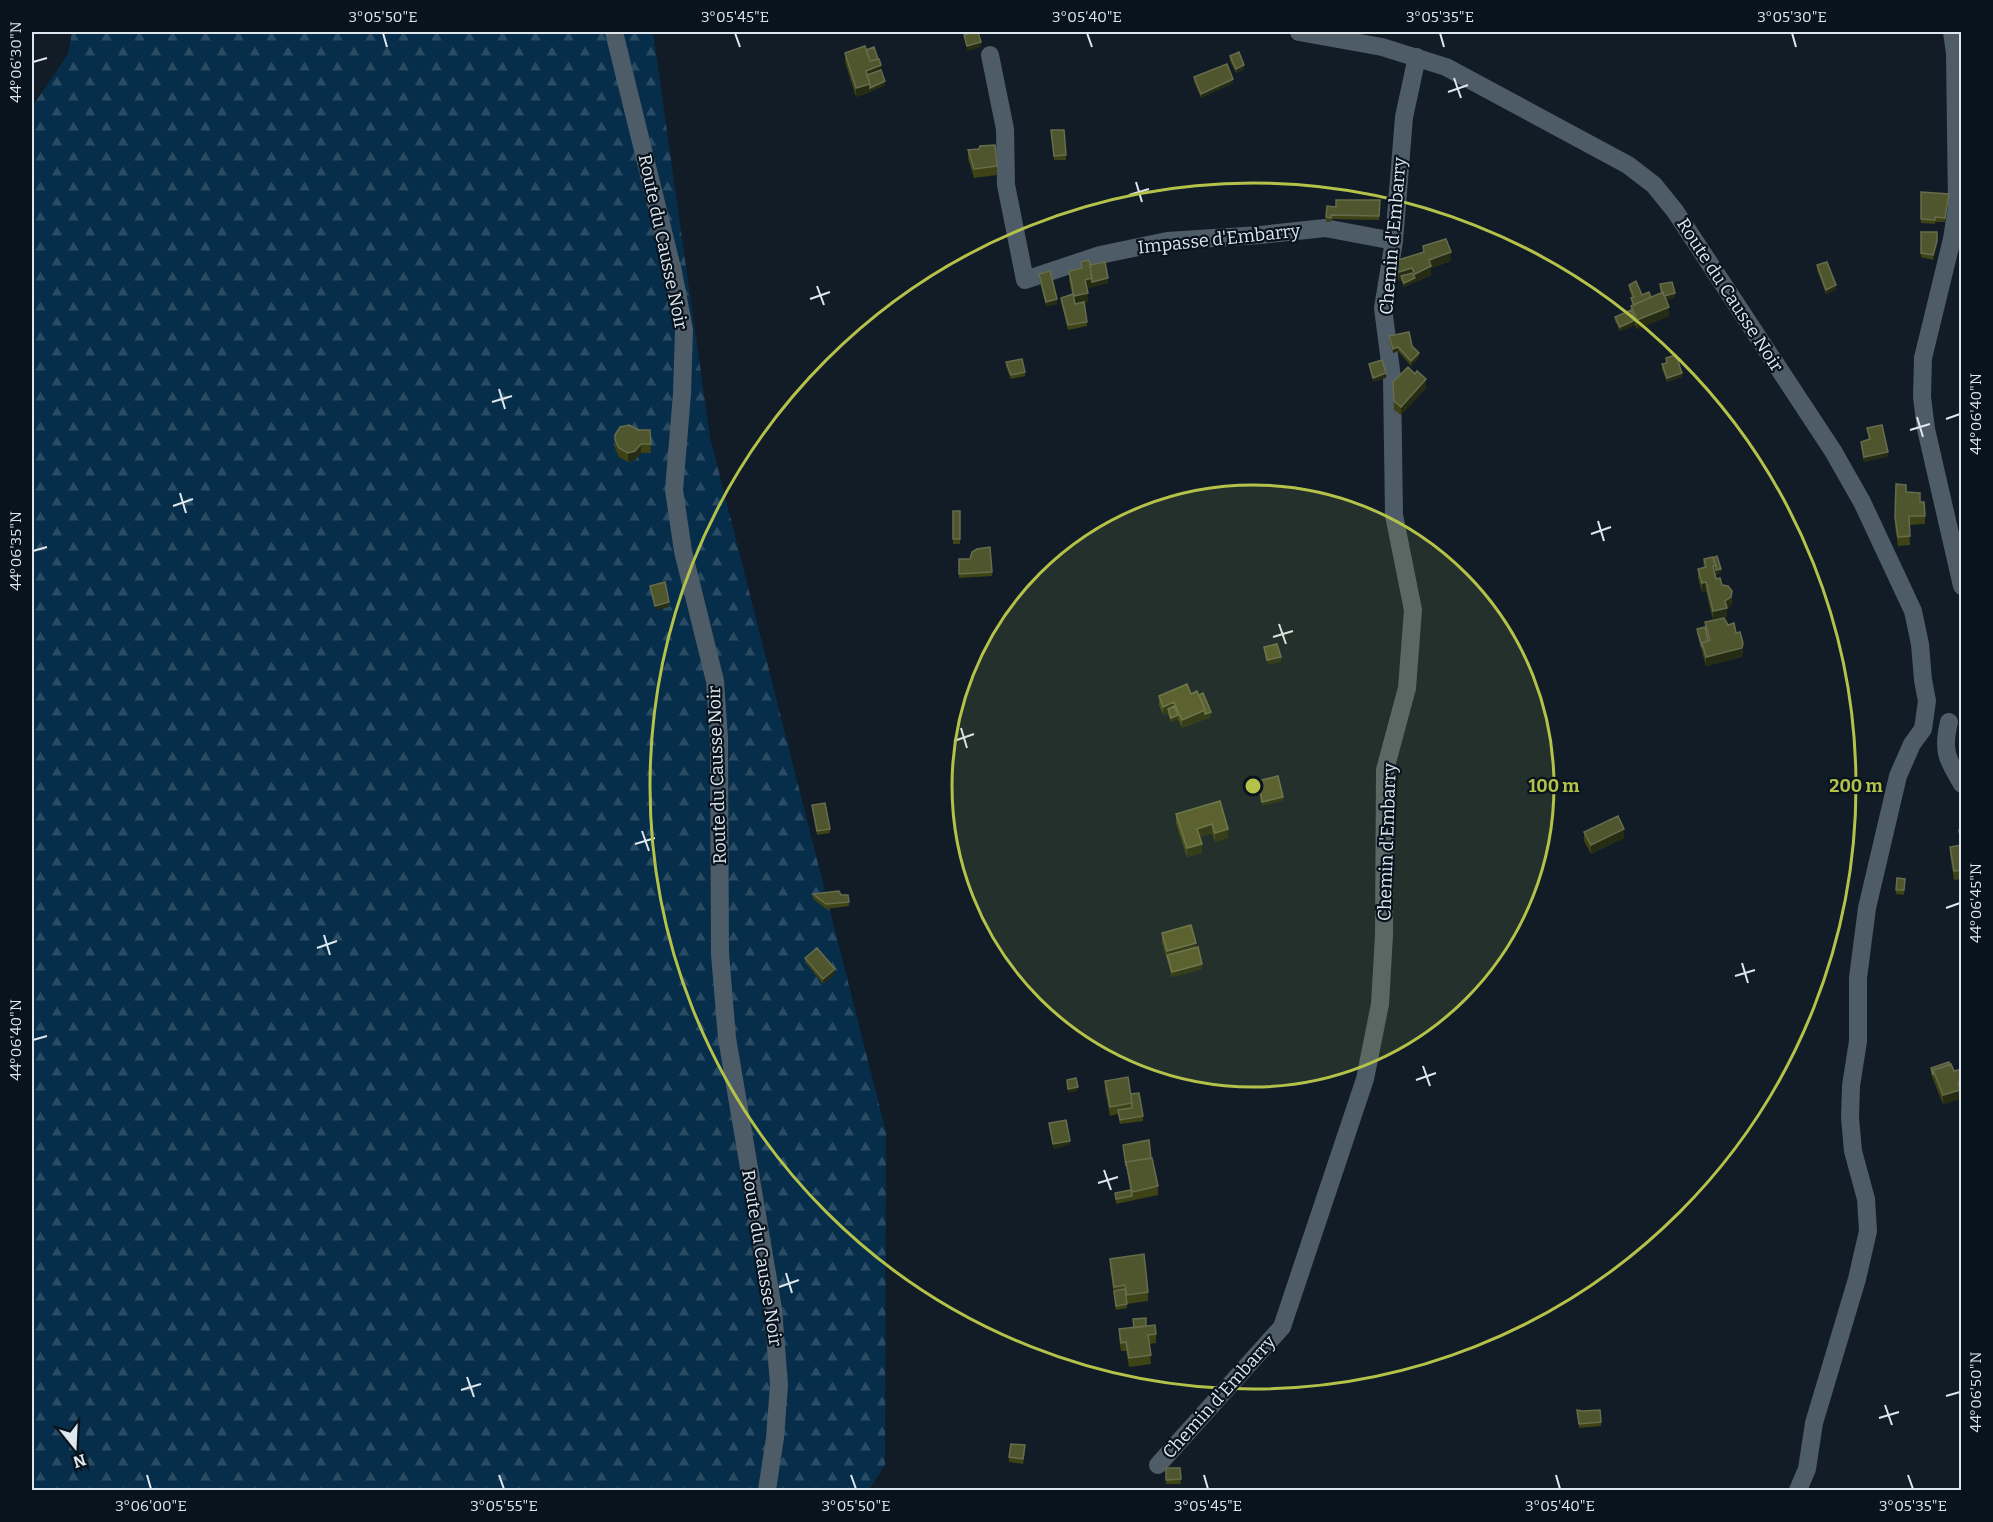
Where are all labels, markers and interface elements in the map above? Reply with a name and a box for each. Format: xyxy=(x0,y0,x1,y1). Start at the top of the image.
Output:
text: 3°05'50"E xyxy=(348,8,418,26)
text: 3°05'45"E xyxy=(701,8,769,26)
text: 3°05'40"E xyxy=(1052,8,1122,26)
text: 3°05'35"E xyxy=(1406,8,1474,26)
text: 3°05'30"E xyxy=(1757,8,1827,26)
text: 44°06'30"N xyxy=(7,21,25,103)
street label: Route du Causse Noir xyxy=(634,152,692,332)
street label: Chemin d'Embarry xyxy=(1375,156,1411,316)
street label: Route du Causse Noir xyxy=(1672,214,1788,376)
street label: Impasse d'Embarry xyxy=(1137,219,1302,258)
text: 44°06'40"N xyxy=(1967,373,1985,455)
text: 44°06'35"N xyxy=(7,511,25,591)
street label: Route du Causse Noir xyxy=(703,685,731,865)
street label: Chemin d'Embarry xyxy=(1373,762,1401,921)
text: 100 m xyxy=(1528,775,1580,797)
text: 200 m xyxy=(1829,775,1883,797)
centre of rings xyxy=(1243,776,1263,796)
text: 44°06'45"N xyxy=(1967,863,1985,943)
text: 44°06'40"N xyxy=(7,999,25,1081)
street label: Route du Causse Noir xyxy=(737,1168,787,1348)
street label: Chemin d'Embarry xyxy=(1158,1331,1280,1463)
text: 44°06'50"N xyxy=(1967,1351,1985,1432)
north arrow xyxy=(45,1417,105,1477)
text: N xyxy=(71,1450,88,1472)
text: 3°06'00"E xyxy=(115,1497,187,1515)
text: 3°05'55"E xyxy=(470,1497,538,1515)
text: 3°05'50"E xyxy=(821,1497,891,1515)
text: 3°05'45"E xyxy=(1174,1497,1242,1515)
text: 3°05'40"E xyxy=(1525,1497,1595,1515)
text: 3°05'35"E xyxy=(1879,1497,1947,1515)

